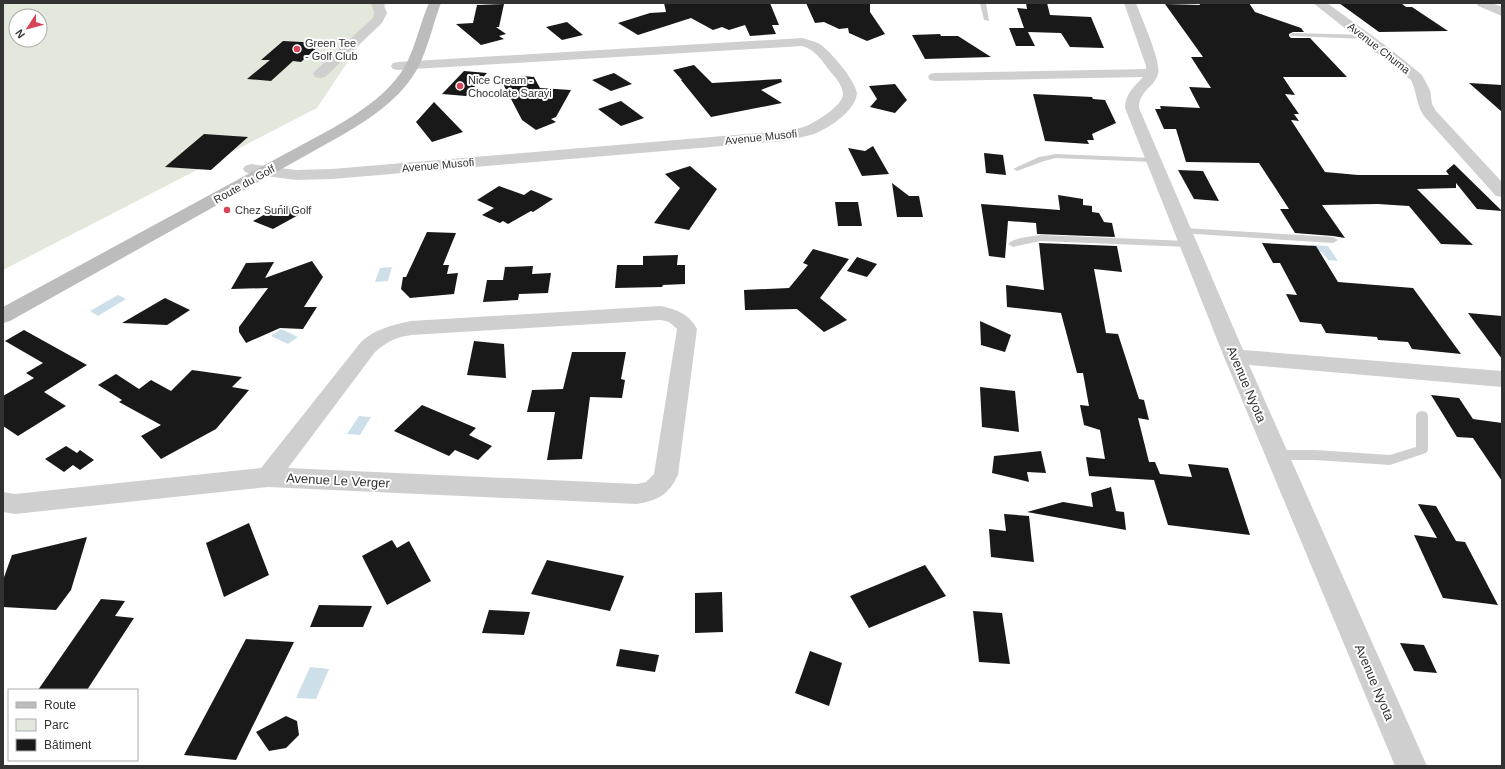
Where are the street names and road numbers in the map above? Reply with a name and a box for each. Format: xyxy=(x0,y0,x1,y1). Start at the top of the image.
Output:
street label: Avenue Chuma xyxy=(1346,20,1413,77)
street label: Avenue Musofi xyxy=(724,127,798,147)
street label: Avenue Musofi xyxy=(401,156,475,174)
street label: Route du Golf xyxy=(211,162,277,206)
street label: Avenue Nyota xyxy=(1224,344,1270,425)
street label: Avenue Le Verger xyxy=(286,470,391,491)
street label: Avenue Nyota xyxy=(1352,642,1398,723)

